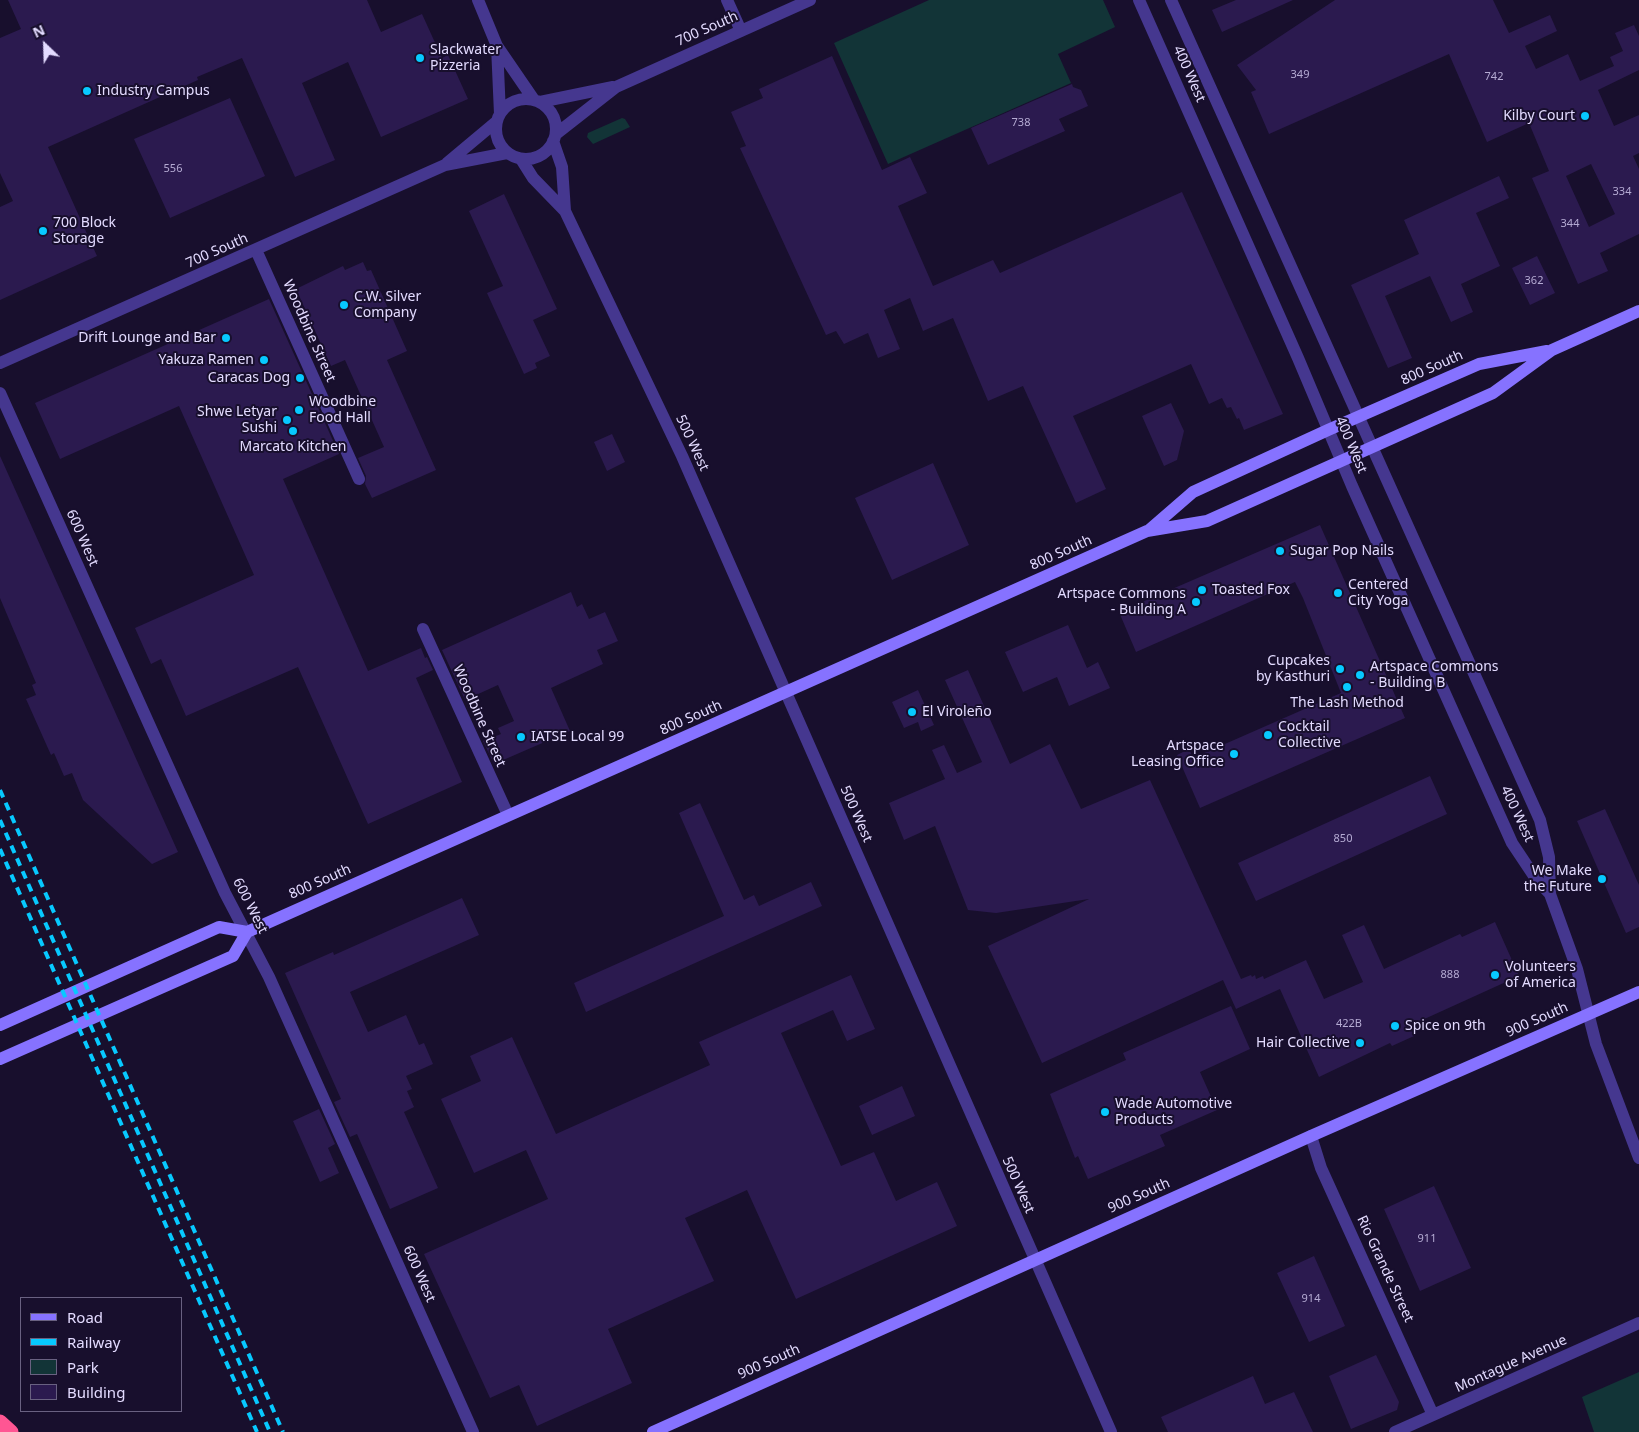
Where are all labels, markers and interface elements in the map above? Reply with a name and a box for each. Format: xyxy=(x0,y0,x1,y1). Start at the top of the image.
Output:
street label: 700 South xyxy=(673,8,741,50)
north arrow xyxy=(20,20,70,70)
text: N xyxy=(30,20,48,42)
place label: Slackwater Pizzeria xyxy=(430,42,501,74)
street label: 400 West xyxy=(1169,43,1209,105)
marker: Slackwater Pizzeria xyxy=(414,52,426,64)
house number: 349 xyxy=(1291,68,1309,82)
house number: 742 xyxy=(1485,70,1503,84)
place label: Industry Campus xyxy=(97,83,210,99)
marker: Industry Campus xyxy=(81,85,93,97)
place label: Kilby Court xyxy=(1503,108,1575,124)
marker: Kilby Court xyxy=(1579,110,1591,122)
house number: 738 xyxy=(1012,116,1030,130)
house number: 556 xyxy=(164,162,182,176)
house number: 334 xyxy=(1613,185,1631,199)
place label: 700 Block Storage xyxy=(53,215,116,248)
house number: 344 xyxy=(1561,217,1579,231)
marker: 700 Block Storage xyxy=(37,225,49,237)
street label: 700 South xyxy=(183,230,251,272)
house number: 362 xyxy=(1525,274,1543,288)
street label: Woodbine Street xyxy=(279,277,339,385)
place label: C.W. Silver Company xyxy=(354,289,421,322)
marker: C.W. Silver Company xyxy=(338,299,350,311)
place label: Drift Lounge and Bar xyxy=(78,330,216,346)
marker: Drift Lounge and Bar xyxy=(220,332,232,344)
street label: 800 South xyxy=(1398,347,1466,389)
place label: Yakuza Ramen xyxy=(159,352,254,368)
marker: Yakuza Ramen xyxy=(258,354,270,366)
place label: Caracas Dog xyxy=(208,370,290,386)
marker: Caracas Dog xyxy=(294,372,306,384)
place label: Woodbine Food Hall xyxy=(309,394,376,427)
place label: Shwe Letyar Sushi xyxy=(197,404,277,437)
marker: Woodbine Food Hall xyxy=(293,404,305,416)
street label: 500 West xyxy=(672,412,712,474)
marker: Shwe Letyar Sushi xyxy=(281,414,293,426)
street label: 400 West xyxy=(1332,414,1370,476)
marker: Marcato Kitchen xyxy=(287,425,299,437)
place label: Marcato Kitchen xyxy=(239,439,347,455)
street label: 600 West xyxy=(62,507,102,569)
street label: 800 South xyxy=(1027,532,1095,574)
place label: Sugar Pop Nails xyxy=(1290,543,1394,559)
marker: Sugar Pop Nails xyxy=(1274,545,1286,557)
place label: Centered City Yoga xyxy=(1348,577,1408,610)
place label: Toasted Fox xyxy=(1212,582,1290,598)
marker: Toasted Fox xyxy=(1196,584,1208,596)
place label: Artspace Commons - Building A xyxy=(1057,586,1186,618)
marker: Centered City Yoga xyxy=(1332,587,1344,599)
marker: Artspace Commons - Building A xyxy=(1190,596,1202,608)
place label: Cupcakes by Kasthuri xyxy=(1256,653,1330,686)
place label: Artspace Commons - Building B xyxy=(1370,659,1499,692)
street label: Woodbine Street xyxy=(449,662,509,770)
marker: Cupcakes by Kasthuri xyxy=(1334,663,1346,675)
marker: Artspace Commons - Building B xyxy=(1354,669,1366,681)
marker: The Lash Method xyxy=(1341,681,1353,693)
place label: The Lash Method xyxy=(1290,695,1404,711)
street label: 800 South xyxy=(657,697,725,739)
place label: El Viroleño xyxy=(922,704,992,720)
marker: El Viroleño xyxy=(906,706,918,718)
place label: Cocktail Collective xyxy=(1278,719,1341,752)
place label: IATSE Local 99 xyxy=(531,729,624,745)
marker: Cocktail Collective xyxy=(1262,729,1274,741)
marker: IATSE Local 99 xyxy=(515,731,527,743)
place label: Artspace Leasing Office xyxy=(1131,738,1224,770)
marker: Artspace Leasing Office xyxy=(1228,748,1240,760)
street label: 500 West xyxy=(836,783,876,845)
street label: 400 West xyxy=(1497,783,1537,845)
house number: 850 xyxy=(1334,832,1352,846)
street label: 800 South xyxy=(286,861,354,903)
place label: We Make the Future xyxy=(1524,863,1592,896)
marker: We Make the Future xyxy=(1596,873,1608,885)
street label: 600 West xyxy=(229,875,271,937)
place label: Volunteers of America xyxy=(1505,959,1576,992)
house number: 888 xyxy=(1441,968,1459,982)
marker: Volunteers of America xyxy=(1489,969,1501,981)
street label: 900 South xyxy=(1503,999,1571,1041)
house number: 422B xyxy=(1336,1017,1362,1031)
place label: Spice on 9th xyxy=(1405,1018,1486,1034)
marker: Spice on 9th xyxy=(1389,1020,1401,1032)
place label: Hair Collective xyxy=(1256,1035,1350,1051)
marker: Hair Collective xyxy=(1354,1037,1366,1049)
place label: Wade Automotive Products xyxy=(1115,1096,1232,1128)
marker: Wade Automotive Products xyxy=(1099,1106,1111,1118)
street label: 500 West xyxy=(998,1154,1038,1216)
street label: 900 South xyxy=(1105,1175,1173,1217)
street label: Rio Grande Street xyxy=(1353,1213,1417,1325)
house number: 911 xyxy=(1418,1232,1436,1246)
street label: 600 West xyxy=(399,1243,439,1305)
house number: 914 xyxy=(1302,1292,1320,1306)
legend xyxy=(20,1297,182,1412)
text: Road xyxy=(67,1307,103,1327)
text: Railway xyxy=(67,1332,120,1352)
street label: Montague Avenue xyxy=(1452,1332,1570,1396)
street label: 900 South xyxy=(735,1341,803,1383)
text: Park xyxy=(67,1357,99,1377)
text: Building xyxy=(67,1382,125,1402)

